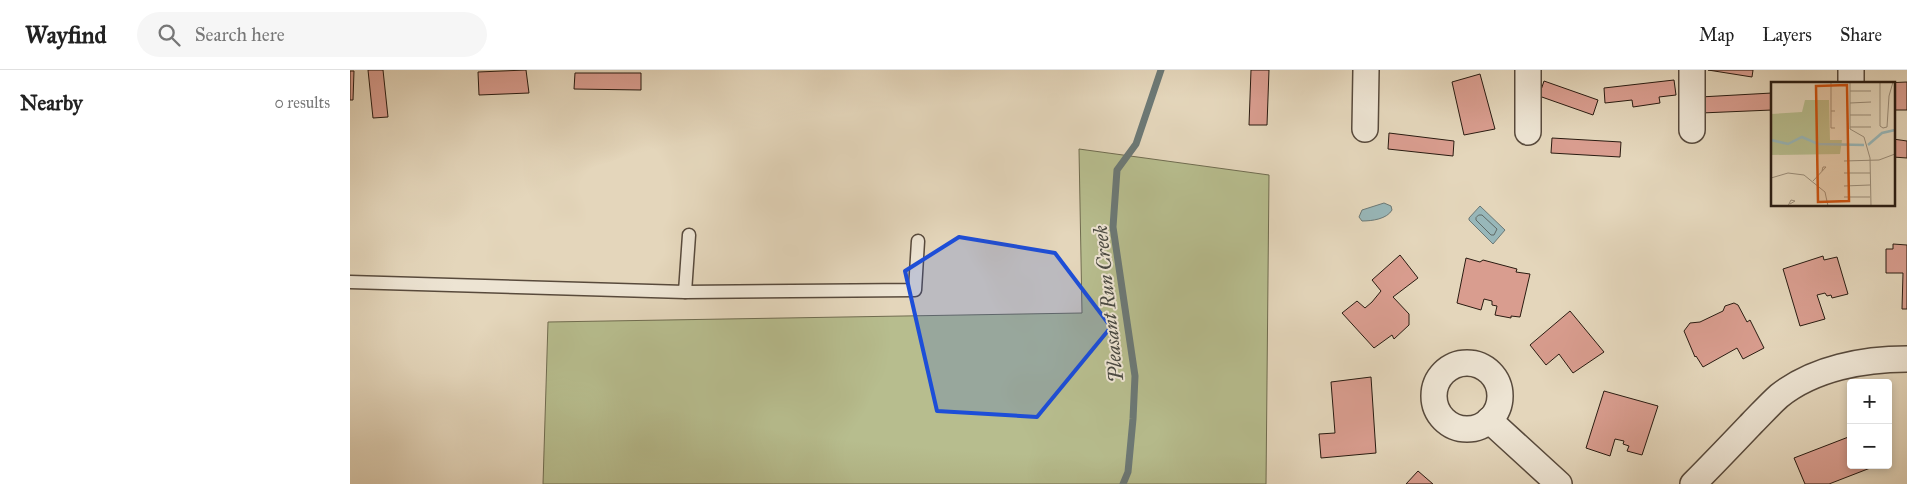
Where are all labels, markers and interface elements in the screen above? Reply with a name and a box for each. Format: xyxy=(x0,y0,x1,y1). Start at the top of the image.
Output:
search box xyxy=(137,12,487,57)
text: Wayfind xyxy=(25,20,107,50)
icon: search xyxy=(155,21,183,49)
text: Search here xyxy=(195,23,285,46)
text: Map xyxy=(1699,24,1734,46)
text: Layers xyxy=(1762,24,1812,46)
text: Share xyxy=(1840,24,1882,46)
inset map xyxy=(1771,82,1894,206)
text: Nearby xyxy=(20,90,83,116)
text: 0 results xyxy=(275,93,330,112)
water label: Pleasant Run Creek xyxy=(1088,224,1128,384)
map controls xyxy=(1847,379,1892,469)
button: + xyxy=(1847,379,1892,424)
button: − xyxy=(1847,424,1892,469)

